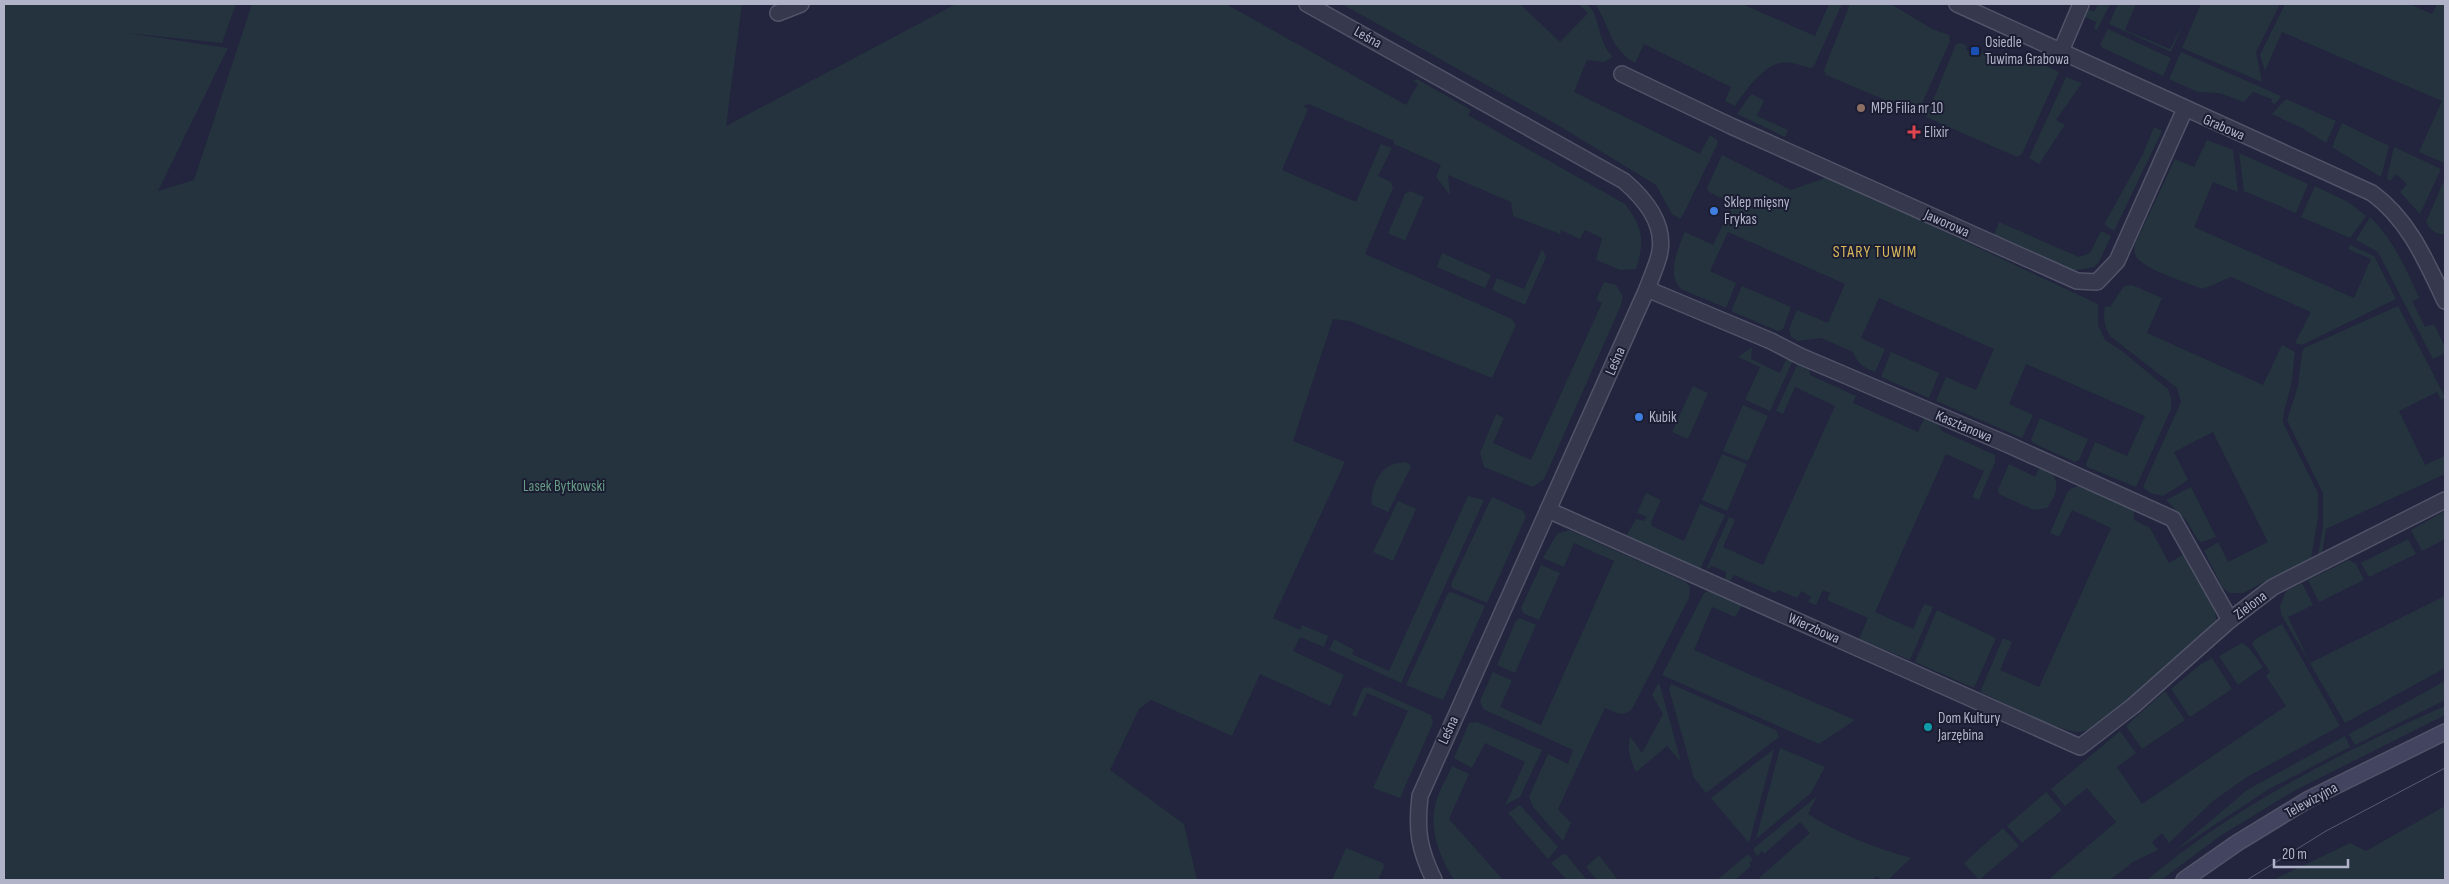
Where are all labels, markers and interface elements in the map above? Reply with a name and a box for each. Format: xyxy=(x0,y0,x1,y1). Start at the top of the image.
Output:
street label: Leśna xyxy=(1350,22,1385,53)
place label: Osiedle Tuwima Grabowa xyxy=(1985,33,2069,69)
marker: Osiedle Tuwima Grabowa xyxy=(1969,45,1981,57)
place label: MPB Filia nr 10 xyxy=(1871,99,1943,118)
marker: MPB Filia nr 10 xyxy=(1855,102,1867,114)
street label: Grabowa xyxy=(2200,110,2248,145)
place label: Elixir xyxy=(1924,123,1949,142)
marker: Elixir xyxy=(1908,126,1920,138)
place label: Sklep mięsny Frykas xyxy=(1724,193,1790,229)
marker: Sklep mięsny Frykas xyxy=(1708,205,1720,217)
street label: Jaworowa xyxy=(1920,205,1973,242)
district label: STARY TUWIM xyxy=(1833,243,1917,262)
street label: Leśna xyxy=(1601,344,1630,378)
street label: Kasztanowa xyxy=(1933,406,1995,447)
place label: Kubik xyxy=(1649,408,1677,427)
marker: Kubik xyxy=(1633,411,1645,423)
park label: Lasek Bytkowski xyxy=(523,477,605,496)
street label: Zielona xyxy=(2230,587,2271,624)
street label: Wierzbowa xyxy=(1785,609,1843,648)
place label: Dom Kultury Jarzębina xyxy=(1937,709,2001,745)
street label: Leśna xyxy=(1434,713,1463,747)
marker: Dom Kultury Jarzębina xyxy=(1922,721,1934,733)
street label: Telewizyjna xyxy=(2282,778,2341,823)
scale bar xyxy=(2274,836,2348,868)
text: 20 m xyxy=(2282,845,2307,864)

